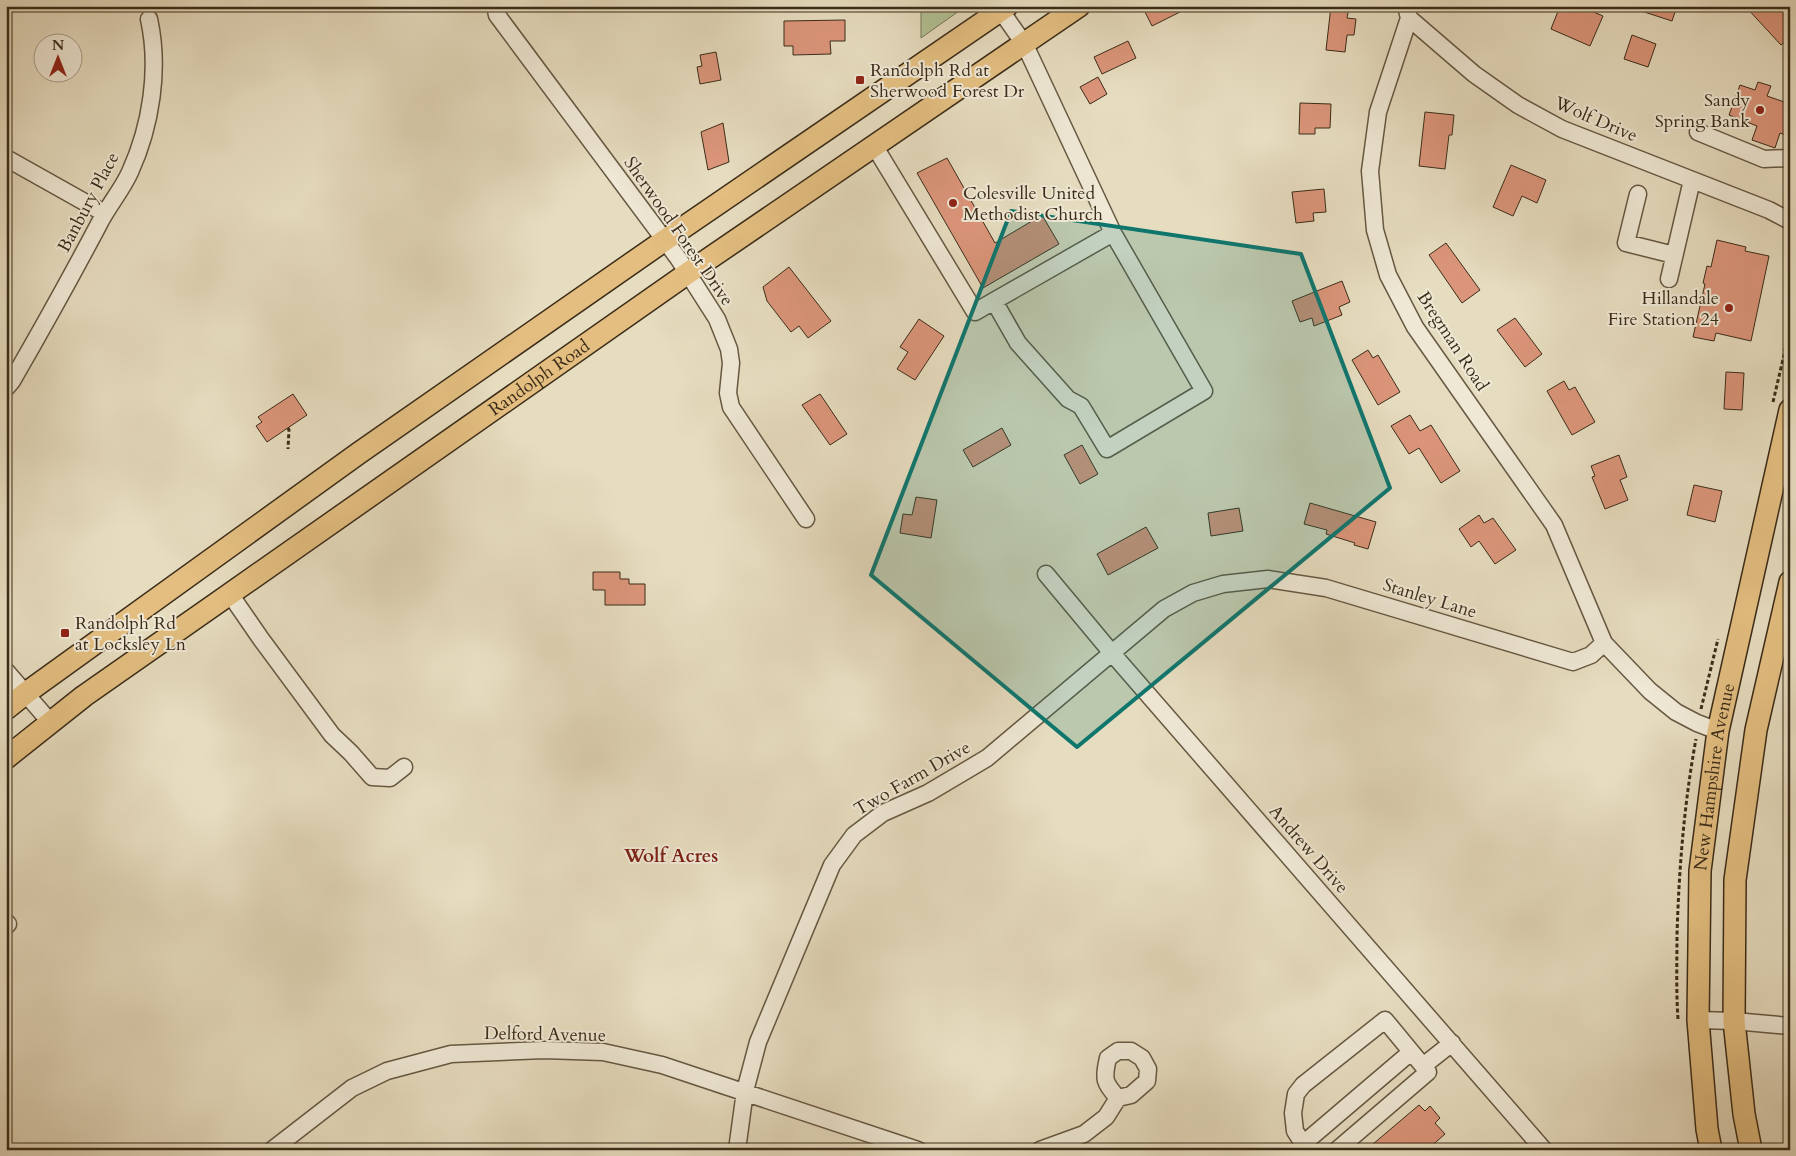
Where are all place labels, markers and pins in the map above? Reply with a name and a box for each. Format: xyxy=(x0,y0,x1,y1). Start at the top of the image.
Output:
place label: Randolph Rd at Sherwood Forest Dr xyxy=(870,58,1025,104)
marker: Randolph Rd at Sherwood Forest Dr xyxy=(854,74,866,86)
place label: Sandy Spring Bank xyxy=(1655,88,1750,134)
marker: Sandy Spring Bank xyxy=(1754,104,1766,116)
place label: Colesville United Methodist Church xyxy=(963,181,1103,227)
marker: Colesville United Methodist Church xyxy=(947,197,959,209)
place label: Hillandale Fire Station 24 xyxy=(1608,286,1719,332)
marker: Hillandale Fire Station 24 xyxy=(1723,302,1735,314)
place label: Randolph Rd at Locksley Ln xyxy=(75,611,187,657)
marker: Randolph Rd at Locksley Ln xyxy=(59,627,71,639)

